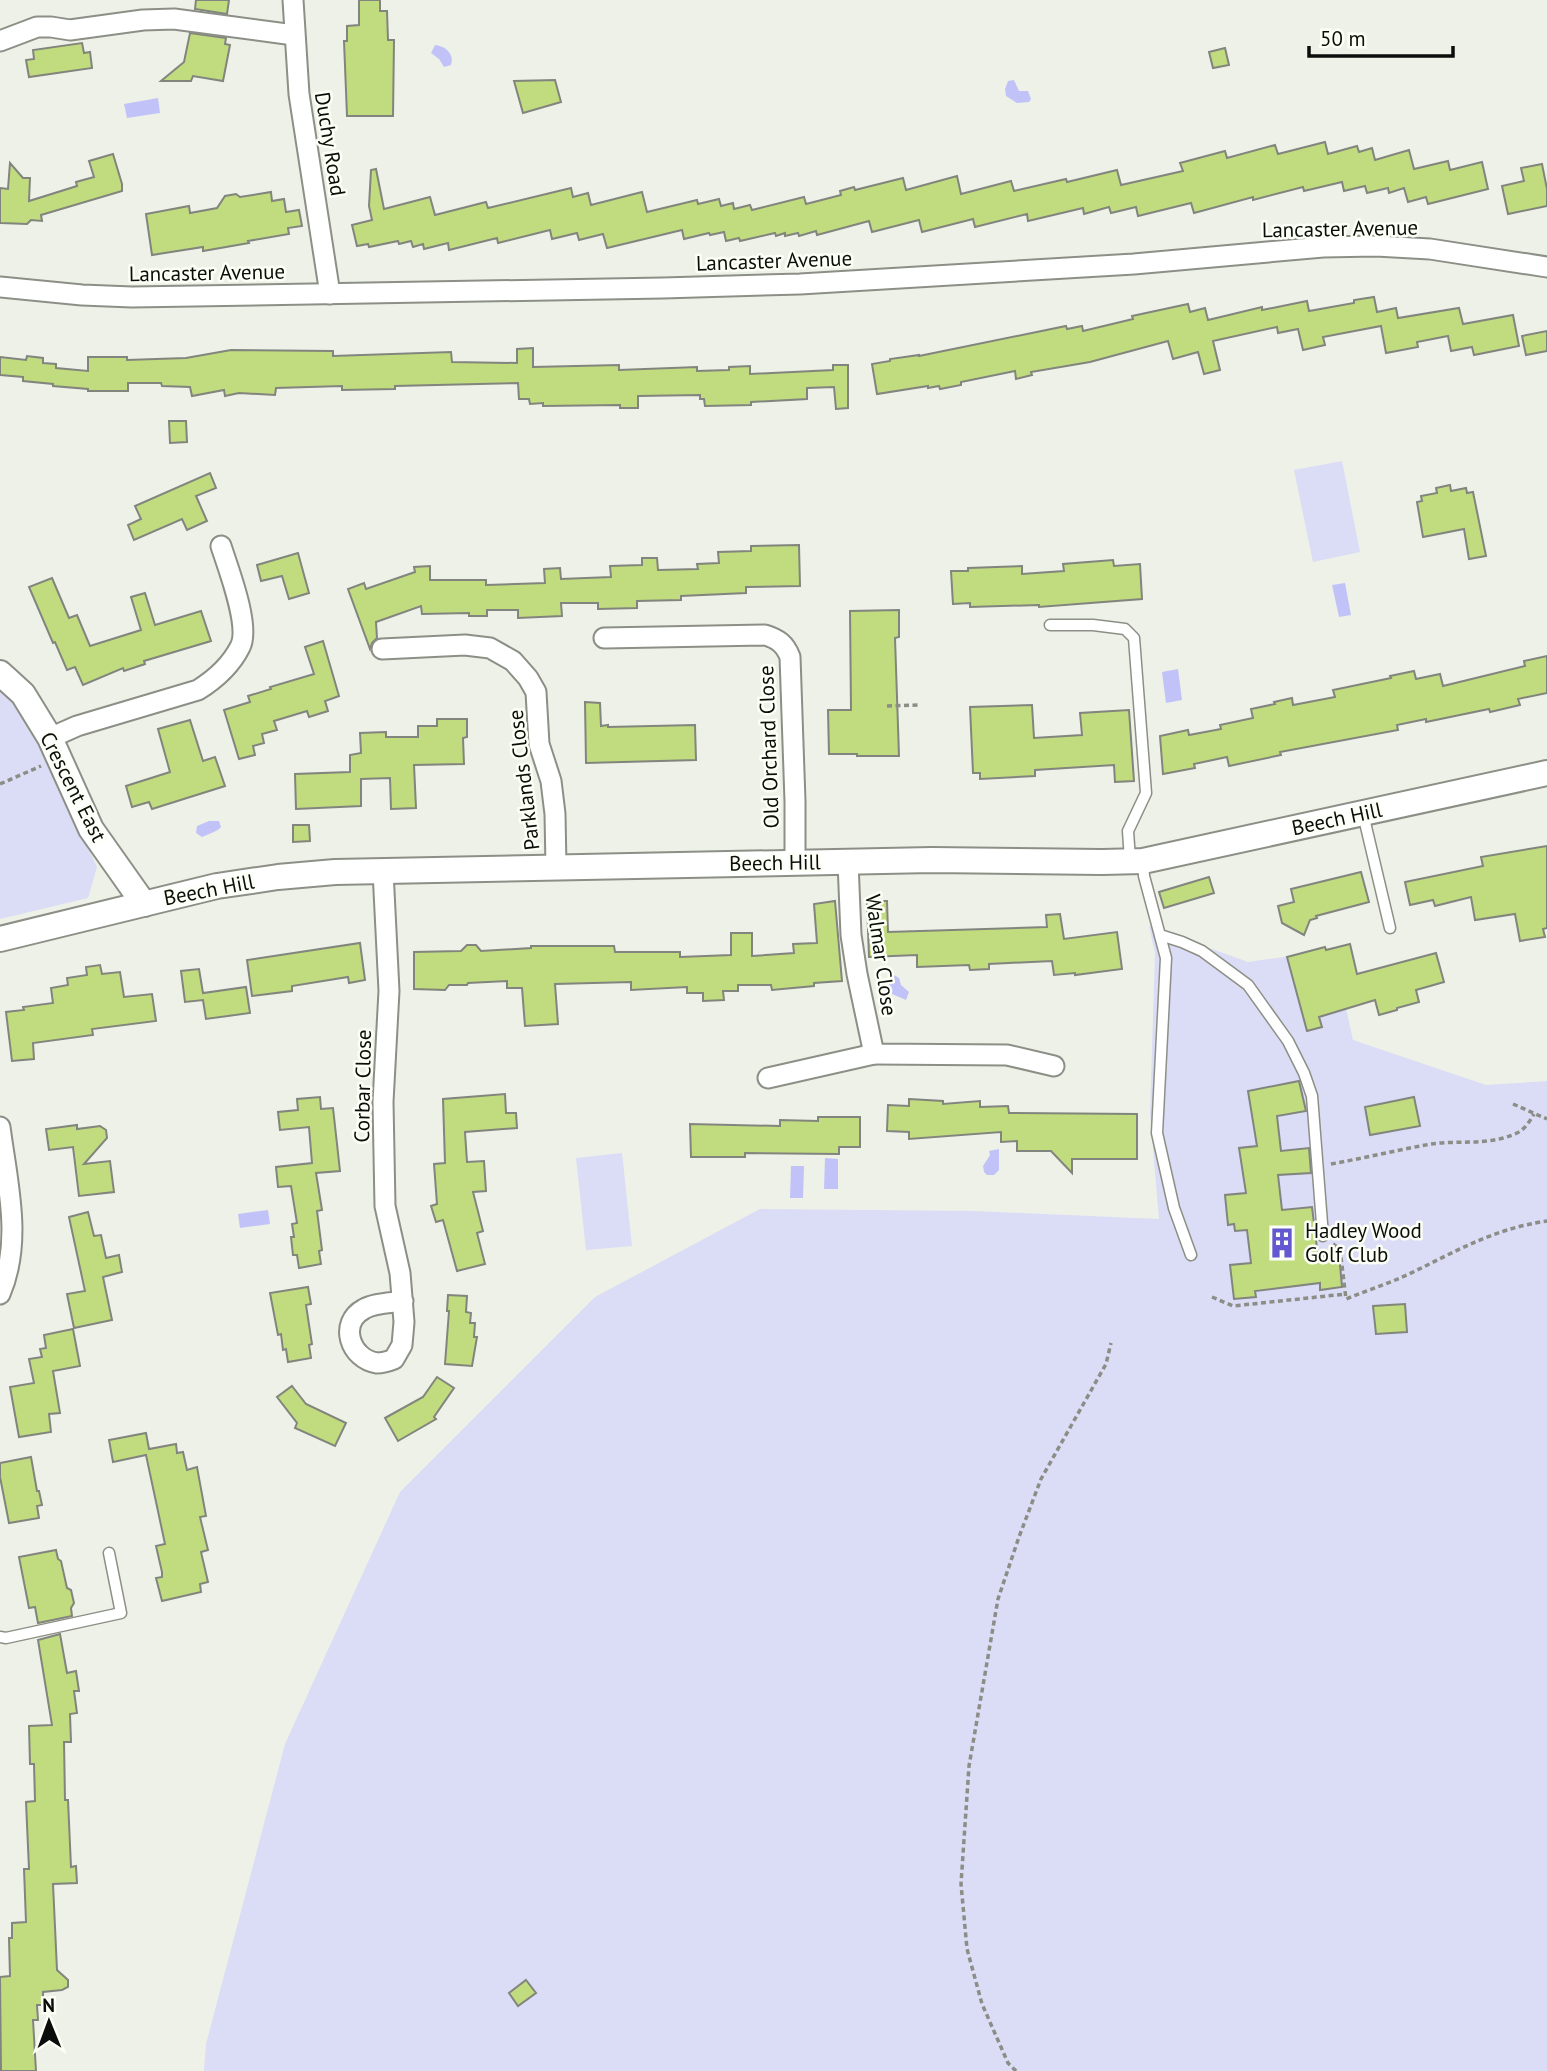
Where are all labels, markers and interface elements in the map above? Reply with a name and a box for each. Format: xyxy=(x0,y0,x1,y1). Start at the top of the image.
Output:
scale bar xyxy=(1309,14,1452,58)
text: 50 m xyxy=(1320,25,1366,52)
street label: Duchy Road xyxy=(309,90,352,198)
street label: Lancaster Avenue xyxy=(1262,214,1418,243)
street label: Lancaster Avenue xyxy=(695,244,853,277)
street label: Lancaster Avenue xyxy=(129,258,285,287)
street label: Old Orchard Close xyxy=(752,665,785,829)
street label: Parklands Close xyxy=(501,708,546,852)
street label: Crescent East xyxy=(34,727,113,846)
street label: Beech Hill xyxy=(1289,796,1385,841)
street label: Beech Hill xyxy=(729,848,821,877)
street label: Beech Hill xyxy=(161,868,256,912)
street label: Walmar Close xyxy=(860,893,903,1017)
street label: Corbar Close xyxy=(348,1029,377,1143)
place label: Hadley Wood Golf Club xyxy=(1305,1217,1422,1268)
building icon: Hadley Wood Golf Club xyxy=(1265,1226,1299,1260)
north arrow xyxy=(14,1987,84,2057)
text: N xyxy=(42,1993,55,2017)

